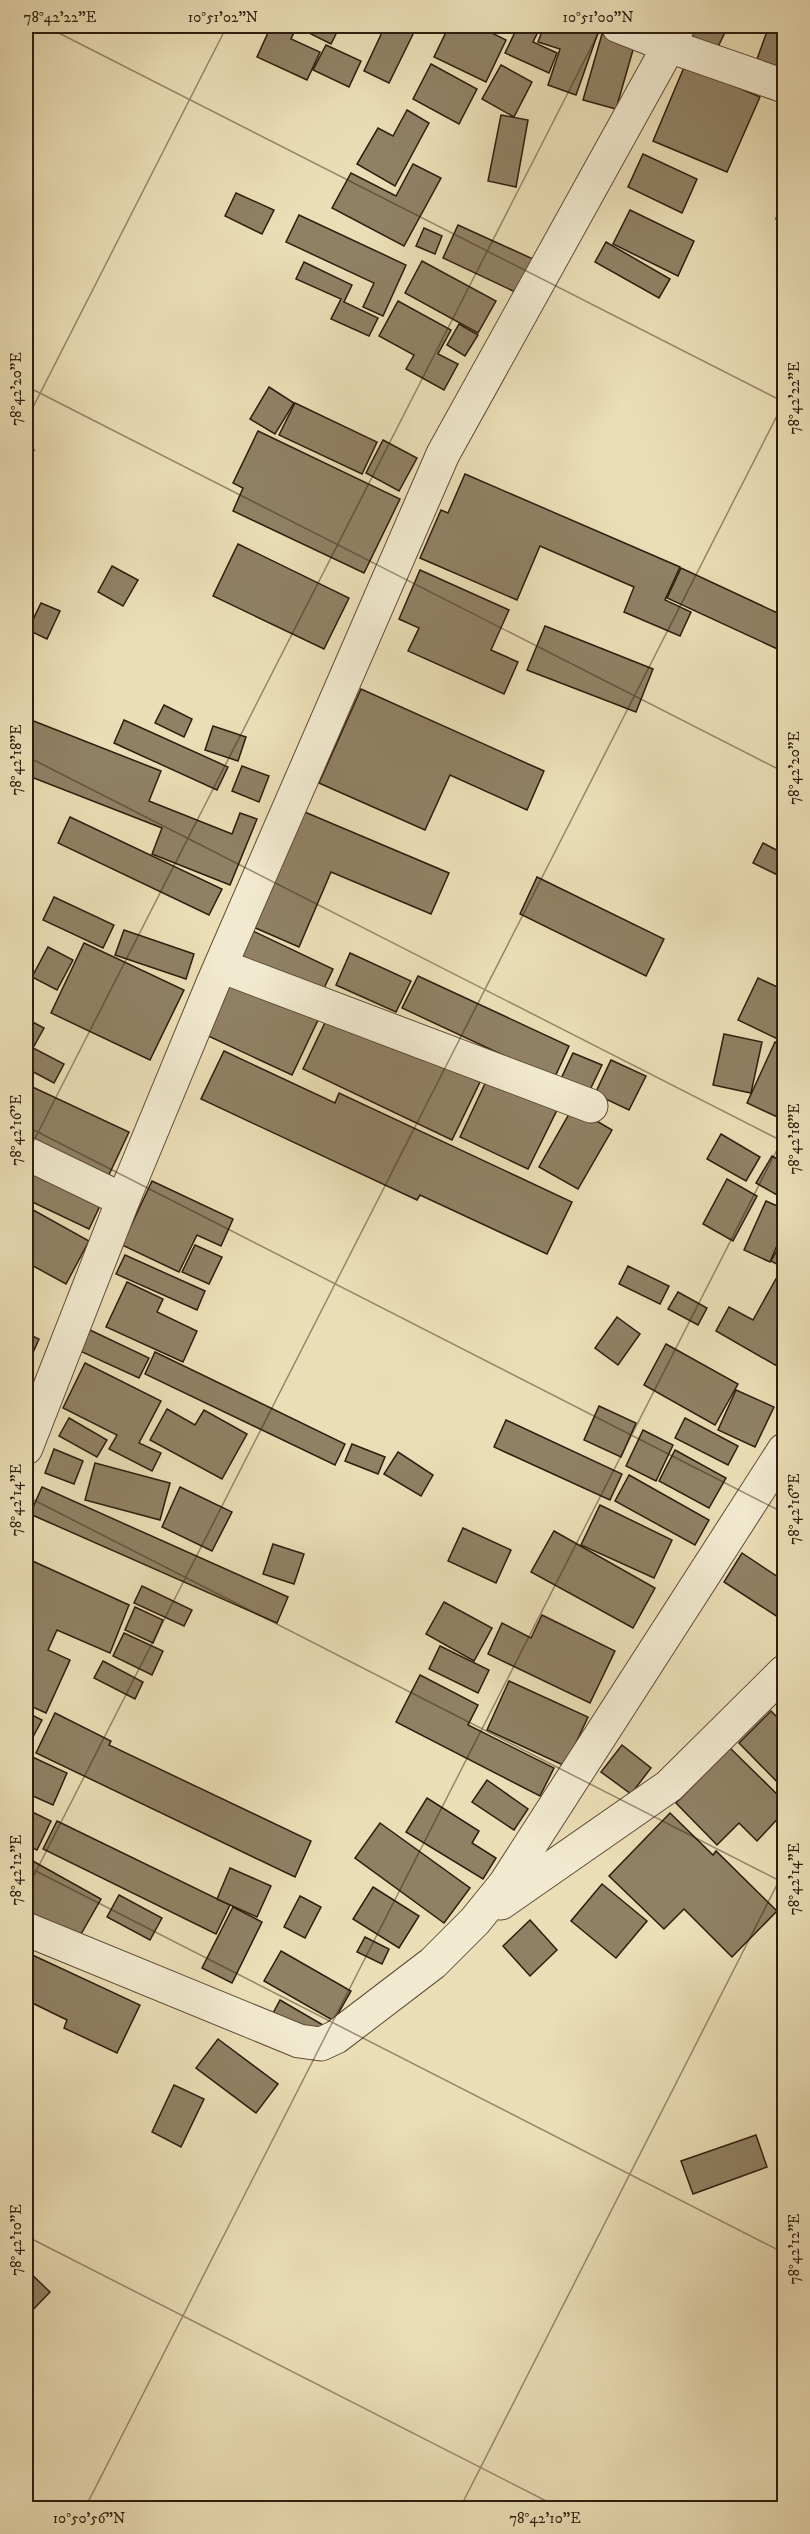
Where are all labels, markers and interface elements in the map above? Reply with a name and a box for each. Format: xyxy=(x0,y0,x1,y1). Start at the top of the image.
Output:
text: 78°42'22"E xyxy=(24,8,97,27)
text: 10°51'02"N xyxy=(188,8,258,27)
text: 10°51'00"N xyxy=(562,8,634,27)
text: 78°42'20"E xyxy=(7,352,26,426)
text: 78°42'22"E xyxy=(785,361,804,434)
text: 78°42'18"E xyxy=(7,724,26,796)
text: 78°42'20"E xyxy=(785,731,804,805)
text: 78°42'16"E xyxy=(7,1094,26,1166)
text: 78°42'18"E xyxy=(785,1103,804,1175)
text: 78°42'14"E xyxy=(7,1463,26,1536)
text: 78°42'16"E xyxy=(785,1473,804,1545)
text: 78°42'12"E xyxy=(7,1834,26,1906)
text: 78°42'14"E xyxy=(785,1842,804,1915)
text: 78°42'10"E xyxy=(7,2204,26,2276)
text: 78°42'12"E xyxy=(785,2213,804,2285)
text: 10°50'56"N xyxy=(53,2509,125,2528)
text: 78°42'10"E xyxy=(509,2509,581,2528)

